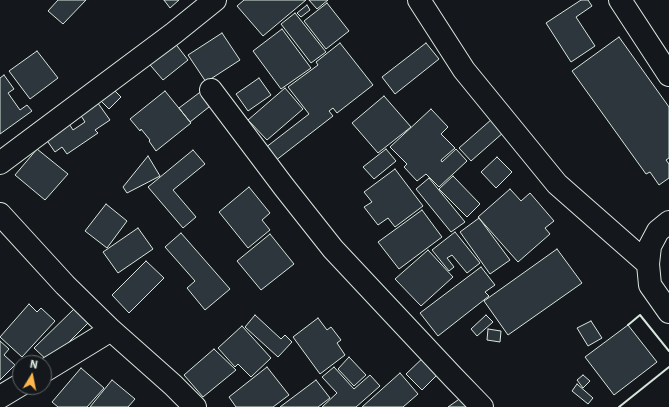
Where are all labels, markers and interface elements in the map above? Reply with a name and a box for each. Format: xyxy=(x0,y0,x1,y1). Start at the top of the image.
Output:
north arrow xyxy=(12,355,52,395)
text: N xyxy=(29,357,39,372)

